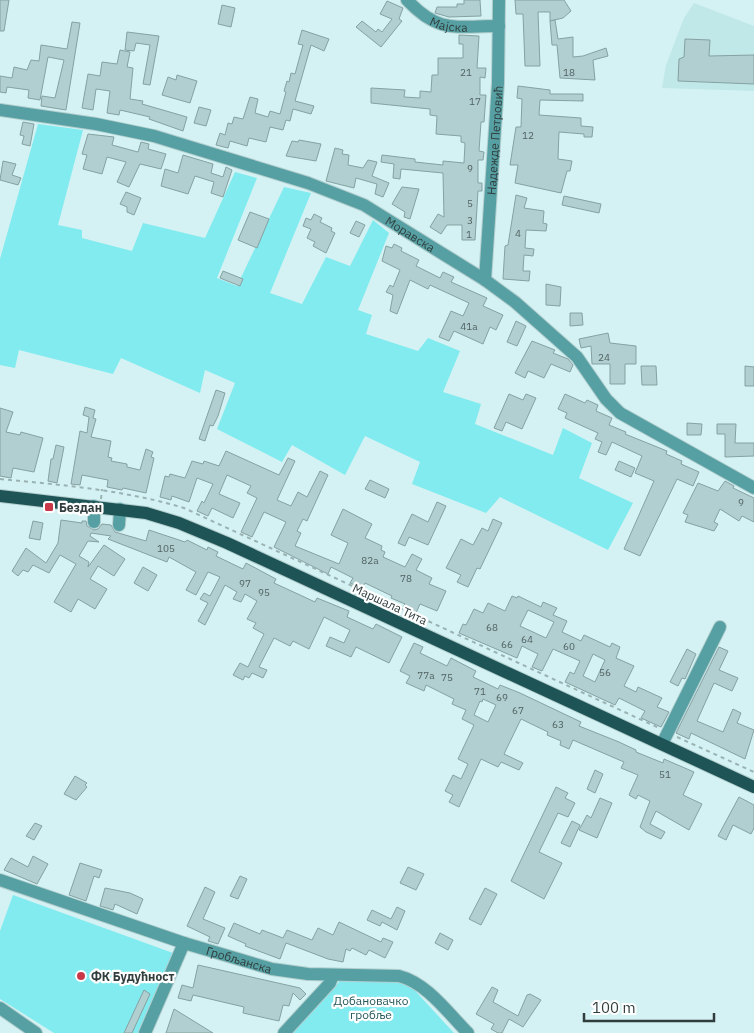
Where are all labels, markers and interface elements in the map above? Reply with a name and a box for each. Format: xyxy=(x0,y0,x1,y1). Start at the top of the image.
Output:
street label: Мајска xyxy=(428,13,468,34)
house number: 21 xyxy=(460,66,472,79)
house number: 18 xyxy=(563,66,575,79)
street label: Надежде Петровић xyxy=(483,85,505,195)
house number: 17 xyxy=(469,95,481,108)
house number: 12 xyxy=(522,129,534,142)
house number: 9 xyxy=(467,162,473,175)
house number: 5 xyxy=(467,197,473,210)
street label: Моравска xyxy=(383,213,438,255)
house number: 3 xyxy=(467,214,473,227)
house number: 4 xyxy=(515,227,521,240)
house number: 1 xyxy=(466,228,472,241)
house number: 41a xyxy=(460,320,478,333)
house number: 24 xyxy=(598,351,610,364)
house number: 9 xyxy=(738,496,744,509)
place label: Бездан xyxy=(59,500,102,515)
marker: Бездан xyxy=(43,501,55,513)
house number: 105 xyxy=(157,542,175,555)
house number: 82a xyxy=(361,554,379,567)
house number: 78 xyxy=(400,572,412,585)
house number: 97 xyxy=(239,577,251,590)
street label: Маршала Тита xyxy=(350,580,430,628)
house number: 95 xyxy=(258,586,270,599)
house number: 68 xyxy=(486,621,498,634)
house number: 64 xyxy=(521,633,533,646)
house number: 66 xyxy=(501,638,513,651)
house number: 60 xyxy=(563,640,575,653)
house number: 56 xyxy=(599,666,611,679)
house number: 77a xyxy=(417,669,435,682)
house number: 75 xyxy=(441,671,453,684)
house number: 71 xyxy=(474,685,486,698)
house number: 69 xyxy=(496,691,508,704)
house number: 67 xyxy=(512,704,524,717)
house number: 63 xyxy=(552,718,564,731)
house number: 51 xyxy=(659,768,671,781)
street label: Гробљанска xyxy=(204,942,274,976)
place label: ФК Будућност xyxy=(91,969,174,984)
marker: ФК Будућност xyxy=(75,970,87,982)
scale bar xyxy=(584,990,714,1022)
park label: Добановачко гробље xyxy=(334,993,409,1022)
text: 100 m xyxy=(592,998,636,1017)

